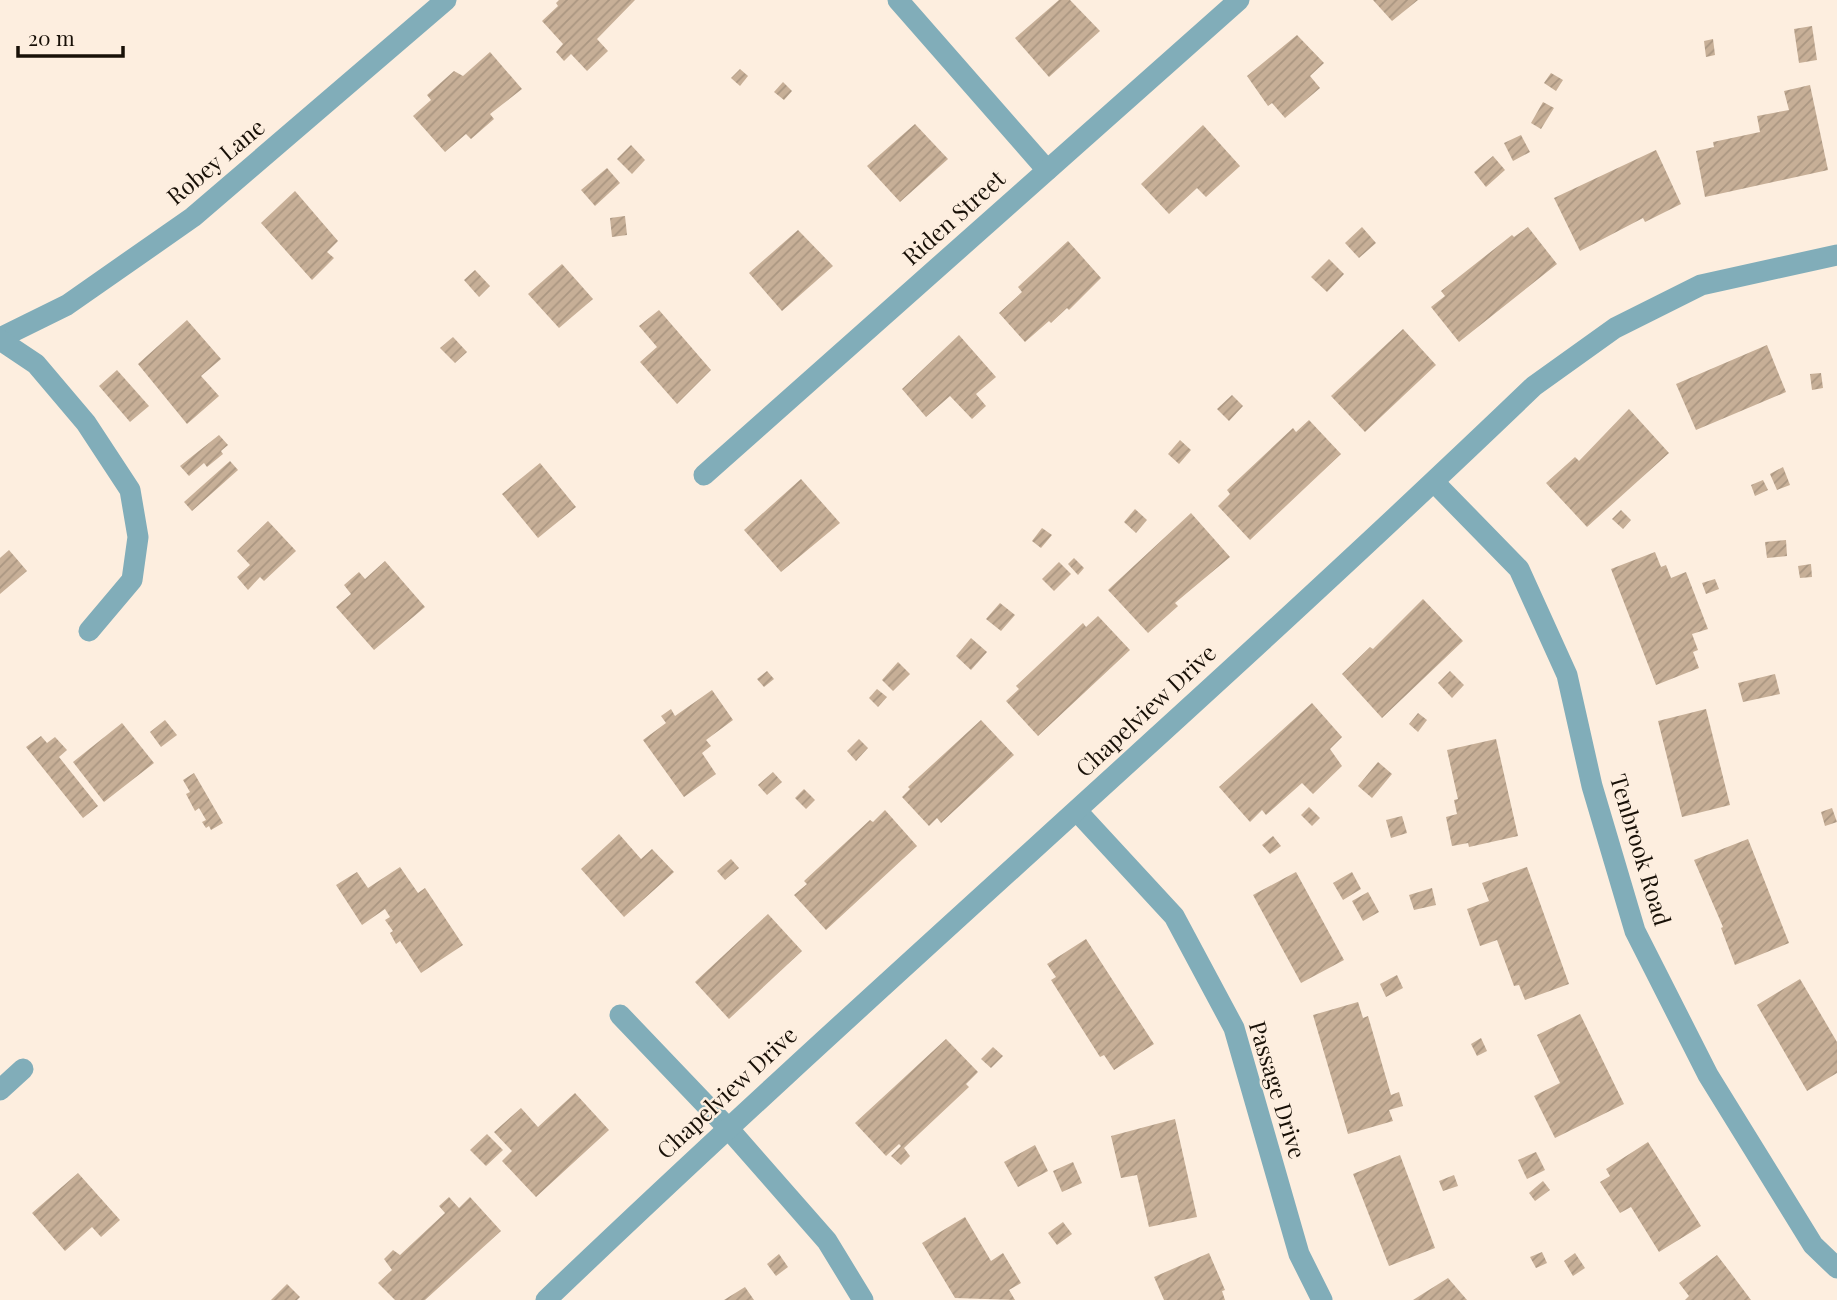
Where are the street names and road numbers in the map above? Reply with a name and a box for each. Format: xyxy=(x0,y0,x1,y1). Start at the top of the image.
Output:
street label: Robey Lane xyxy=(160,111,271,211)
street label: Riden Street xyxy=(895,162,1012,271)
street label: Chapelview Drive xyxy=(1068,637,1222,783)
street label: Tenbrook Road xyxy=(1604,770,1679,929)
street label: Passage Drive xyxy=(1243,1017,1314,1162)
street label: Chapelview Drive xyxy=(649,1019,803,1165)

